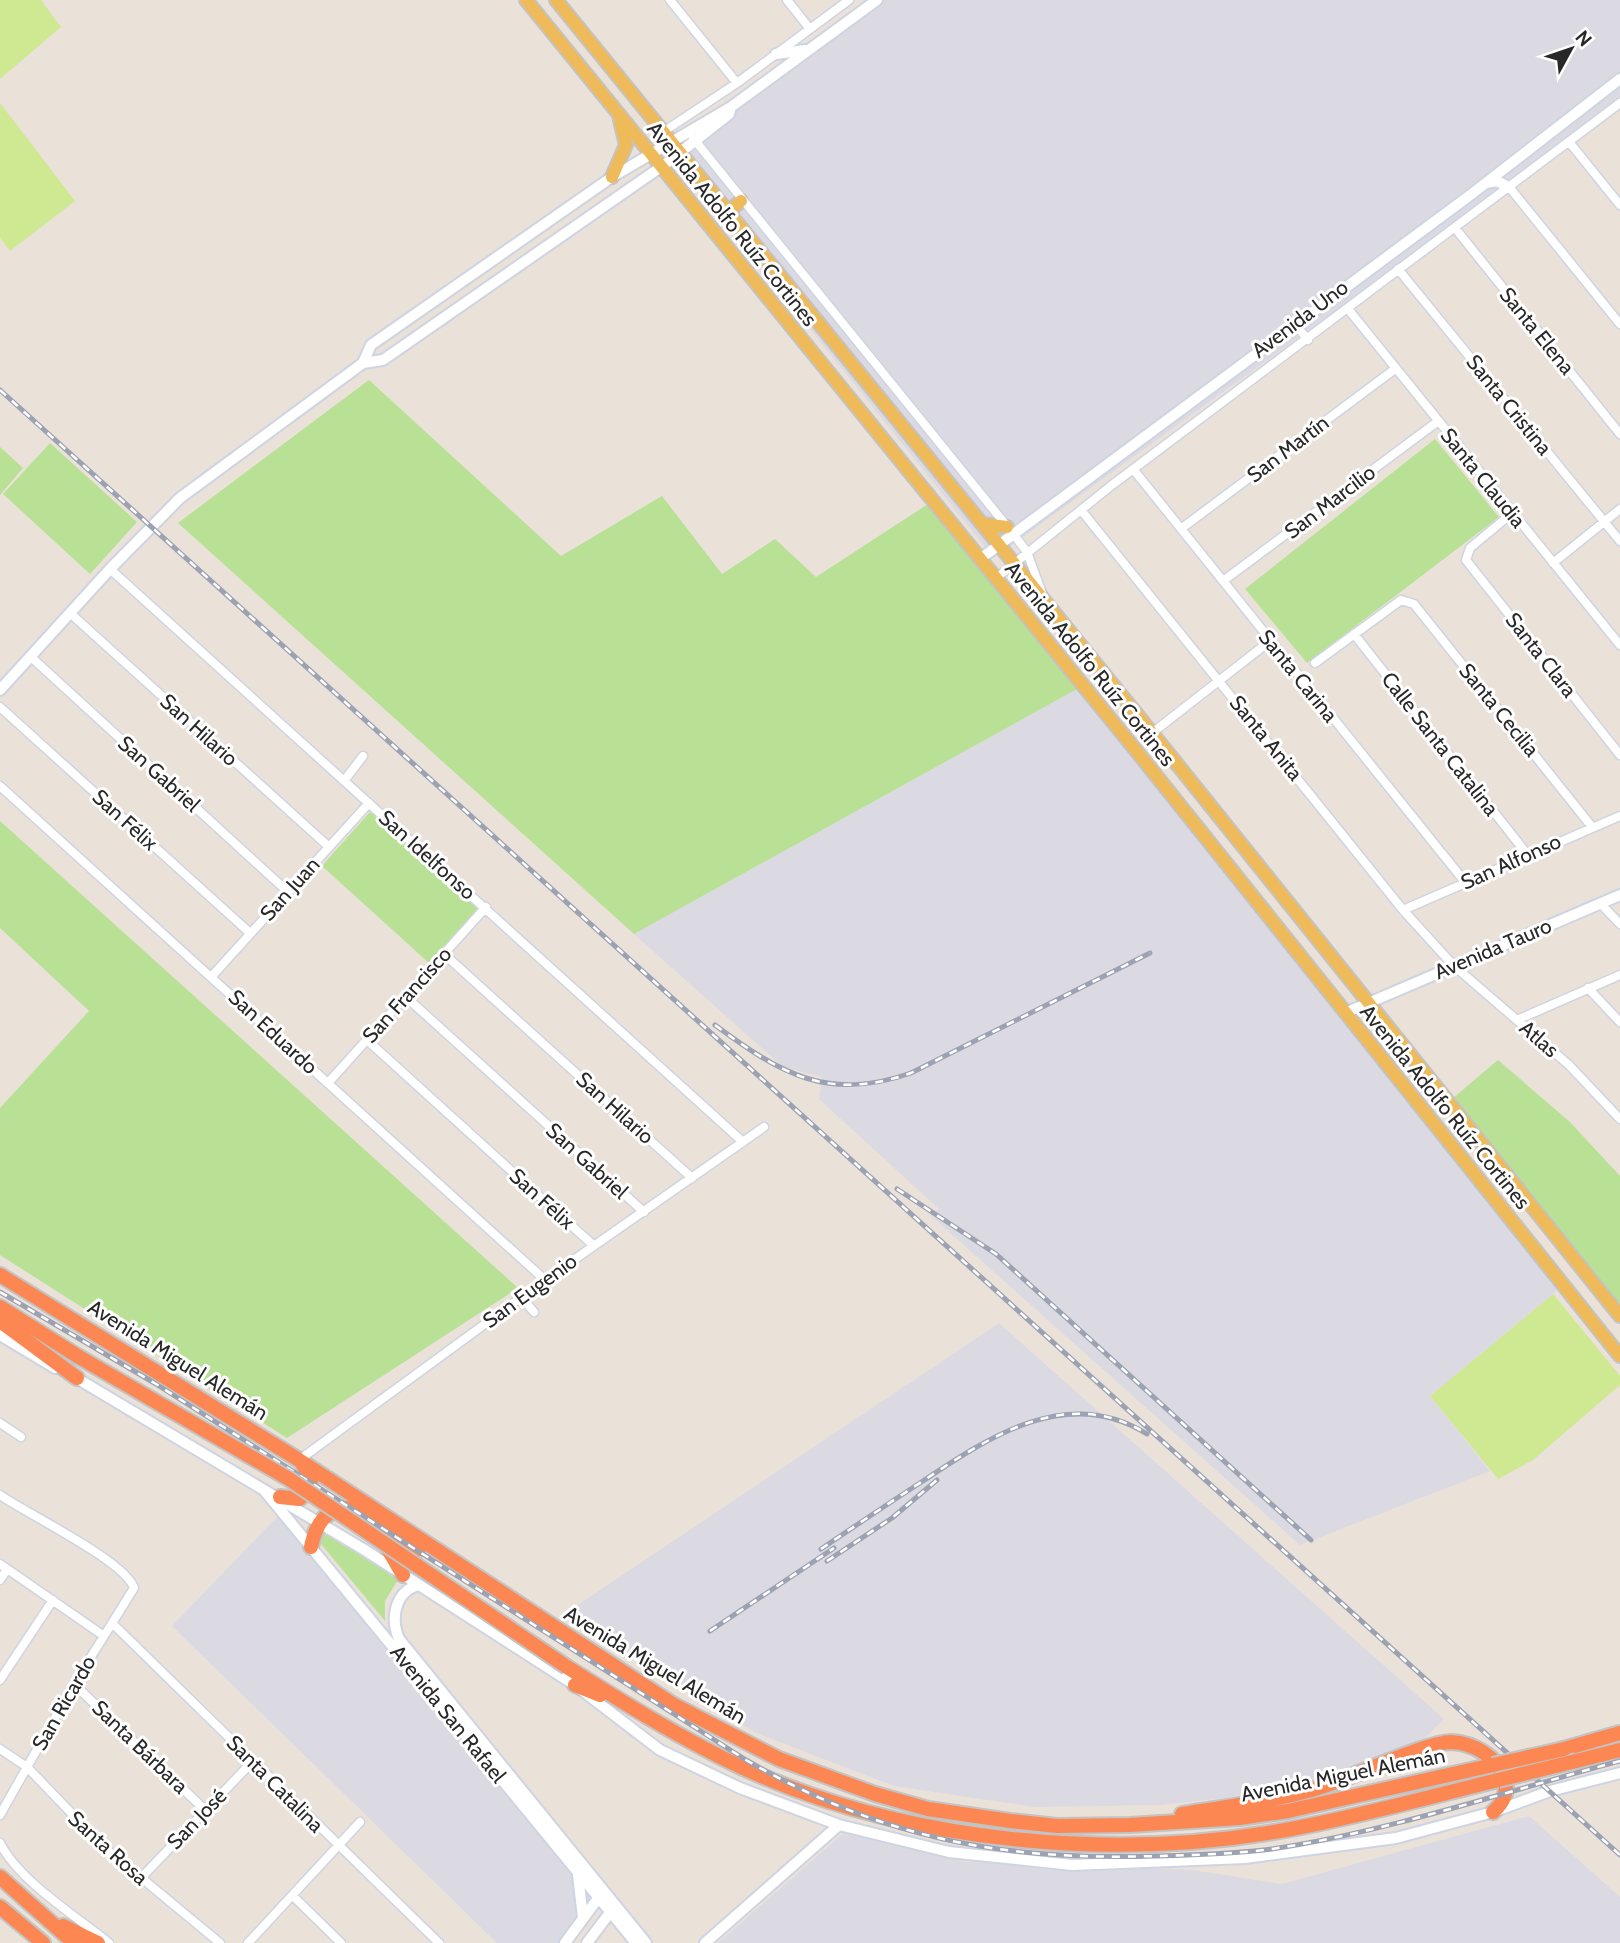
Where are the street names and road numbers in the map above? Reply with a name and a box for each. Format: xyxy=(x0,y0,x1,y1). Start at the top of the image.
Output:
street label: Avenida Adolfo Ruíz Cortines xyxy=(642,116,823,331)
street label: Avenida Uno xyxy=(1247,274,1353,363)
street label: Santa Elena xyxy=(1495,282,1580,379)
street label: Santa Cristina xyxy=(1461,350,1557,460)
street label: San Martín xyxy=(1242,410,1333,487)
street label: Santa Claudia xyxy=(1436,423,1531,533)
street label: San Marcilio xyxy=(1279,459,1380,544)
street label: Avenida Adolfo Ruíz Cortines xyxy=(1000,556,1181,771)
street label: Santa Clara xyxy=(1501,607,1582,702)
street label: Santa Carina xyxy=(1254,624,1343,727)
street label: Santa Cecilia xyxy=(1454,658,1545,761)
street label: Calle Santa Catalina xyxy=(1377,667,1504,820)
street label: San Hilario xyxy=(155,688,243,771)
street label: Santa Anita xyxy=(1225,690,1308,785)
street label: San Gabriel xyxy=(113,730,205,817)
street label: San Félix xyxy=(88,784,163,855)
street label: San Idelfonso xyxy=(374,805,481,905)
street label: San Alfonso xyxy=(1457,828,1565,895)
street label: San Juan xyxy=(255,852,325,926)
street label: Avenida Tauro xyxy=(1431,913,1555,984)
street label: San Francisco xyxy=(357,941,456,1048)
street label: San Eduardo xyxy=(224,984,323,1079)
street label: Avenida Adolfo Ruíz Cortines xyxy=(1355,999,1536,1214)
street label: Atlas xyxy=(1515,1015,1564,1062)
street label: San Hilario xyxy=(571,1066,659,1149)
street label: San Gabriel xyxy=(541,1117,633,1204)
street label: San Félix xyxy=(505,1163,580,1234)
street label: San Eugenio xyxy=(478,1248,582,1333)
street label: Avenida Miguel Alemán xyxy=(84,1294,273,1425)
street label: Avenida Miguel Alemán xyxy=(560,1600,751,1729)
street label: Avenida San Rafael xyxy=(385,1640,512,1788)
street label: San Ricardo xyxy=(26,1651,101,1754)
street label: Santa Bárbara xyxy=(87,1695,193,1798)
street label: Santa Catalina xyxy=(222,1730,329,1837)
street label: Avenida Miguel Alemán xyxy=(1239,1742,1447,1807)
street label: San José xyxy=(162,1783,232,1854)
street label: Santa Rosa xyxy=(63,1805,153,1890)

